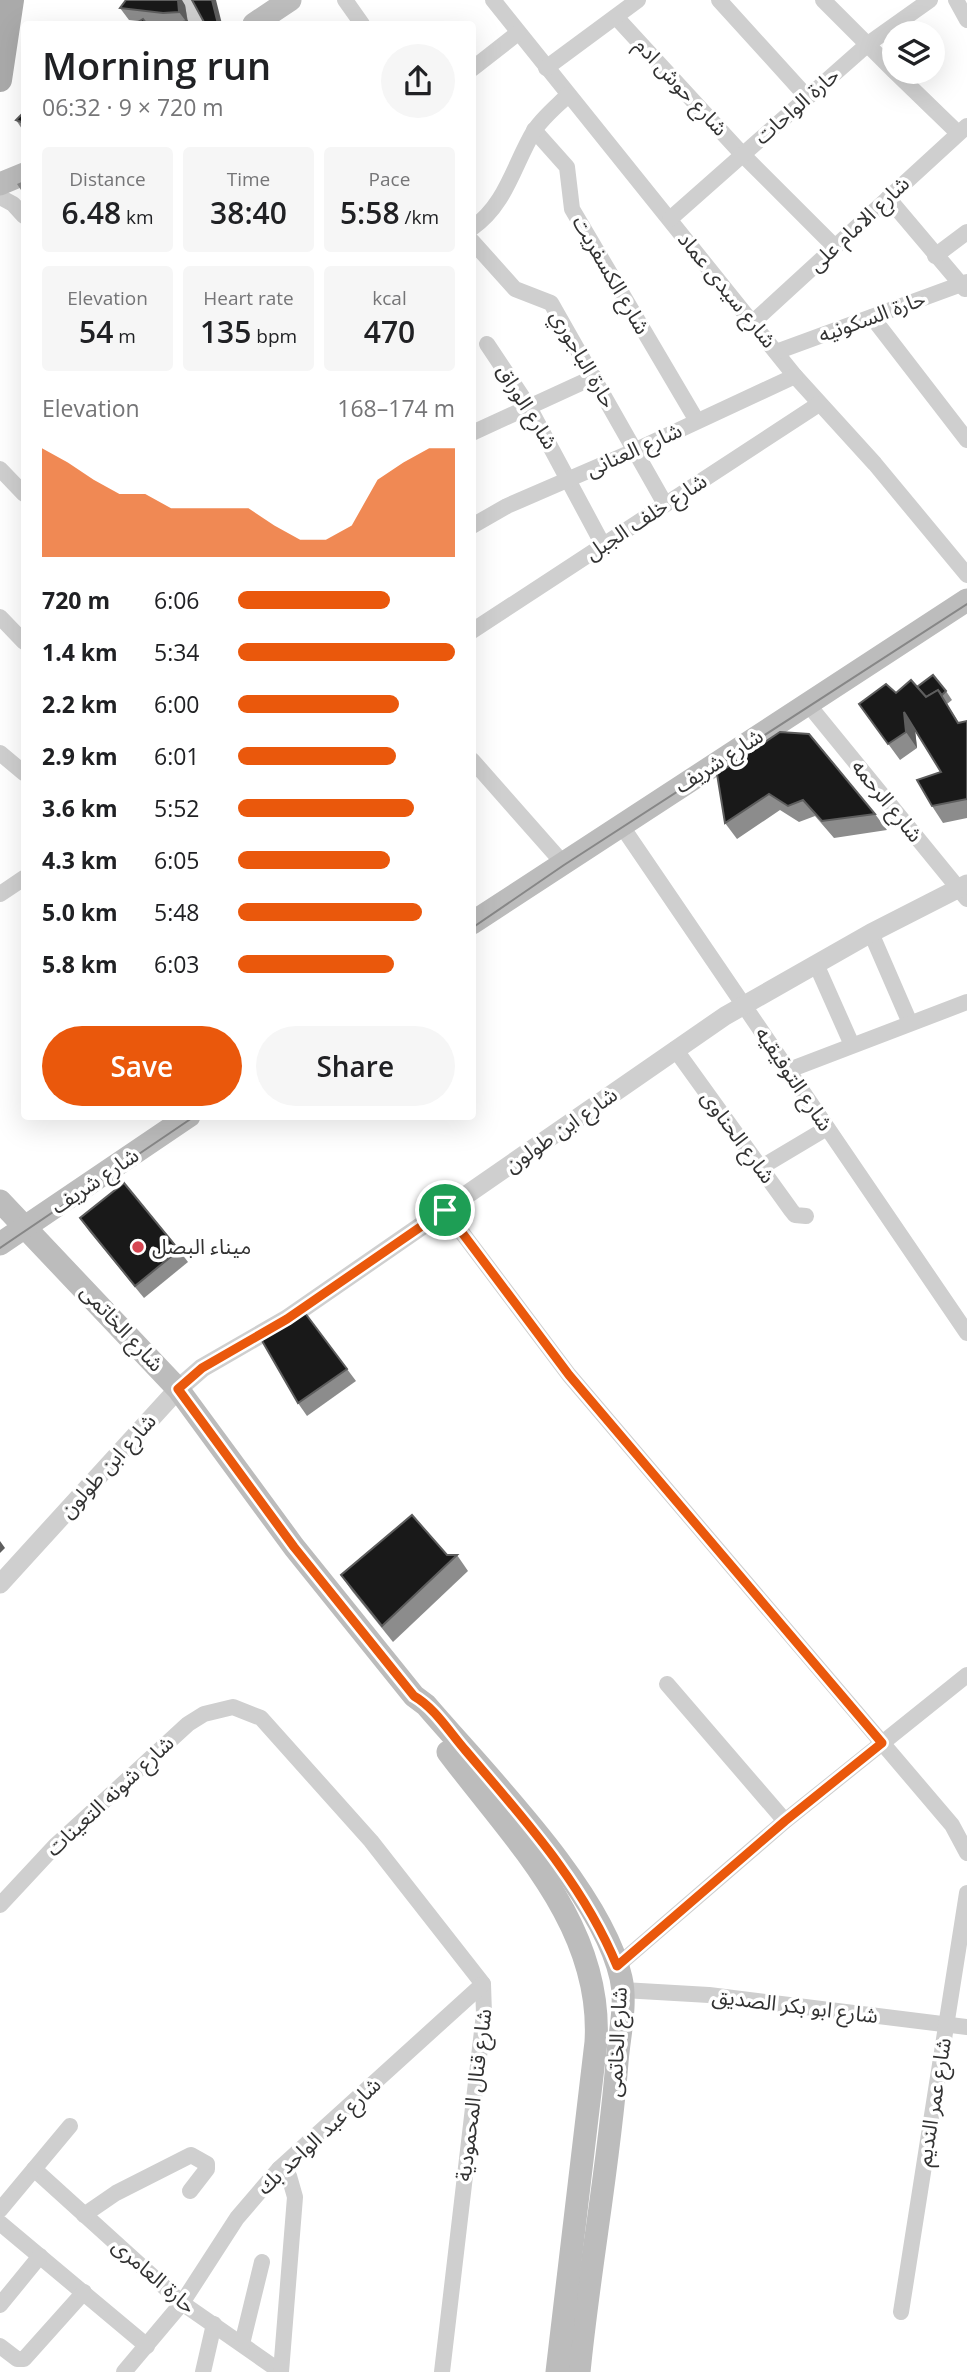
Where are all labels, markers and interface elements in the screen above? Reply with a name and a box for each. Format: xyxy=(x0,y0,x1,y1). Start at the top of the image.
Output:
map controls xyxy=(882,21,945,84)
button: layers xyxy=(882,21,945,84)
street label: شارع حوش ادم xyxy=(627,31,734,144)
text: Morning run xyxy=(42,39,271,91)
button: share xyxy=(381,44,455,118)
street label: حارة الواحات xyxy=(748,61,845,150)
text: 06:32 · 9 × 720 m xyxy=(42,91,224,123)
text: Distance xyxy=(69,166,146,192)
text: Time xyxy=(227,166,270,192)
text: Pace xyxy=(369,166,410,192)
street label: شارع الامام على xyxy=(802,169,917,280)
text: 6.48 xyxy=(61,192,121,233)
text: 38:40 xyxy=(210,192,287,233)
text: 5:58 xyxy=(340,192,400,233)
text: km xyxy=(121,204,154,230)
text: /km xyxy=(400,204,439,230)
street label: شارع الكسفريت xyxy=(565,210,657,340)
street label: شارع سيدى عماد xyxy=(671,225,783,355)
street label: حارة السكونيه xyxy=(814,284,929,348)
text: Elevation xyxy=(67,285,148,311)
text: Heart rate xyxy=(203,285,294,311)
text: kcal xyxy=(372,285,407,311)
street label: حارة الباجوري xyxy=(542,304,623,414)
text: 54 xyxy=(79,311,113,352)
text: 135 xyxy=(200,311,251,352)
text: 470 xyxy=(364,311,415,352)
text: m xyxy=(113,323,136,349)
text: bpm xyxy=(251,323,297,349)
street label: شارع الوراق xyxy=(489,359,565,455)
text: Elevation xyxy=(42,392,140,424)
text: 168–174 m xyxy=(337,392,455,424)
street label: شارع العنانى xyxy=(581,416,687,484)
street label: شارع خلف الجبل xyxy=(579,466,713,568)
text: 720 m xyxy=(42,584,110,616)
text: 6:06 xyxy=(154,584,200,616)
text: 1.4 km xyxy=(42,636,118,668)
text: 5:34 xyxy=(154,636,200,668)
text: 2.2 km xyxy=(42,688,118,720)
text: 6:00 xyxy=(154,688,200,720)
street label: شارع شريف xyxy=(669,721,769,801)
text: 2.9 km xyxy=(42,740,118,772)
text: 6:01 xyxy=(154,740,200,772)
street label: شارع الرحمه xyxy=(844,753,930,849)
text: 3.6 km xyxy=(42,792,118,824)
text: 5:52 xyxy=(154,792,200,824)
text: 4.3 km xyxy=(42,844,118,876)
text: 6:05 xyxy=(154,844,200,876)
text: 5.0 km xyxy=(42,896,118,928)
text: 5:48 xyxy=(154,896,200,928)
text: 5.8 km xyxy=(42,948,118,980)
text: 6:03 xyxy=(154,948,200,980)
street label: شارع التوفيقيه xyxy=(748,1021,840,1137)
button: Save xyxy=(42,1026,242,1106)
button: Share xyxy=(256,1026,455,1106)
street label: شارع ابن طولون xyxy=(498,1080,624,1180)
street label: شارع الحناوى xyxy=(694,1084,782,1190)
street label: شارع شريف xyxy=(45,1141,145,1221)
pin xyxy=(415,1180,475,1240)
icon: arrive xyxy=(426,1191,464,1229)
place label: ميناء البصل xyxy=(152,1232,251,1260)
marker: ميناء البصل xyxy=(130,1239,146,1255)
street label: شارع الخاتمى xyxy=(73,1277,171,1379)
street label: شارع ابن طولون xyxy=(53,1407,163,1525)
street label: شارع شونه التعينات xyxy=(39,1729,181,1863)
street label: شارع ابو بكر الصديق xyxy=(710,1981,880,2031)
street label: شارع الخاتمى xyxy=(599,1986,635,2098)
street label: شارع قنال المحمودية xyxy=(449,2007,499,2183)
street label: شارع عمر النديم xyxy=(909,2036,959,2168)
street label: شارع عبد الواحد بك xyxy=(250,2070,388,2202)
street label: حارة العامرى xyxy=(107,2231,202,2319)

